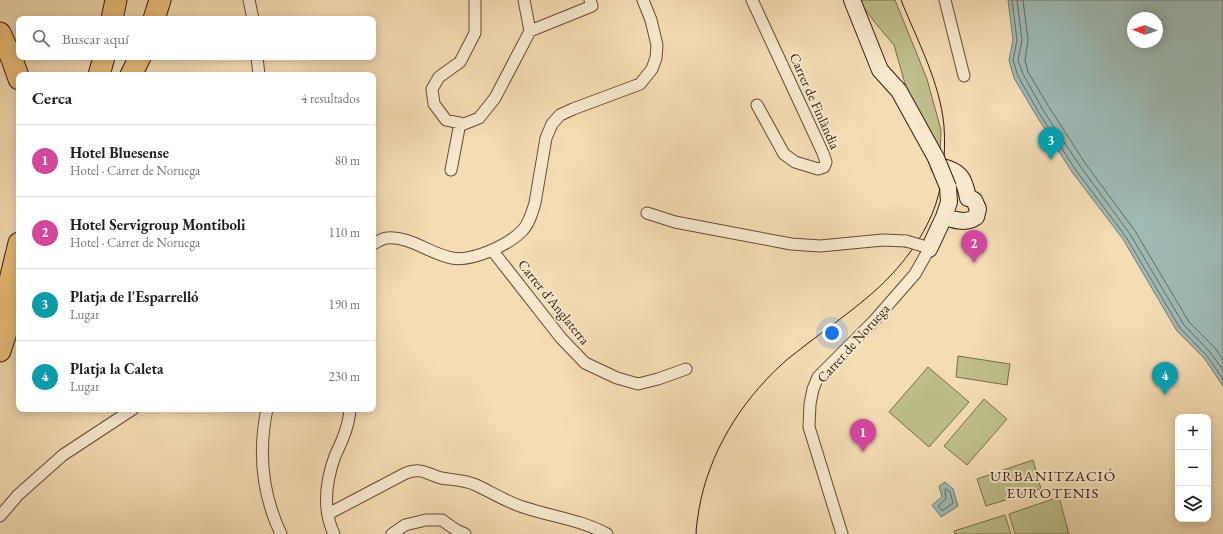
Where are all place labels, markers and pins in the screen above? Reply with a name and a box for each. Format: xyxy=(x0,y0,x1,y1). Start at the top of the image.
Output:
pin: 3 xyxy=(1038,127,1064,160)
pin: 2 xyxy=(961,230,987,263)
pin: 4 xyxy=(1152,362,1178,395)
pin: 1 xyxy=(850,419,876,452)

